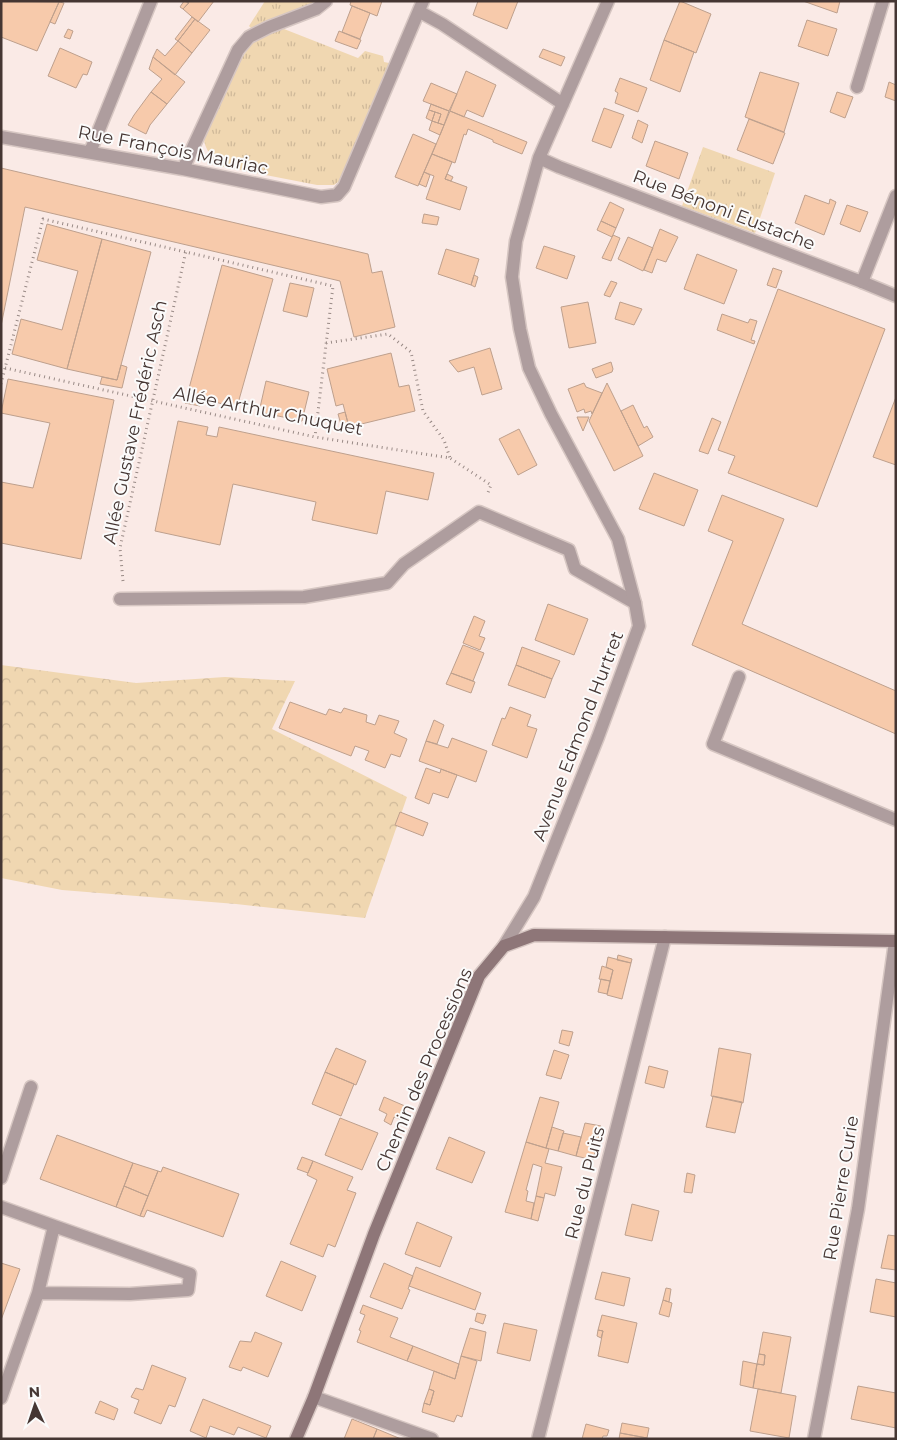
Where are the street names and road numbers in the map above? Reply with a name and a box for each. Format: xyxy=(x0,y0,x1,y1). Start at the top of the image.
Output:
street label: Rue François Mauriac xyxy=(76,121,270,179)
street label: Rue Bénoni Eustache xyxy=(630,165,818,255)
street label: Allée Gustave Frédéric Asch xyxy=(98,298,172,546)
street label: Allée Arthur Chuquet xyxy=(171,382,365,440)
street label: Avenue Edmond Hurtret xyxy=(528,628,628,844)
street label: Chemin des Processions xyxy=(371,964,477,1175)
street label: Rue Pierre Curie xyxy=(819,1114,863,1262)
street label: Rue du Puits xyxy=(560,1124,610,1242)

